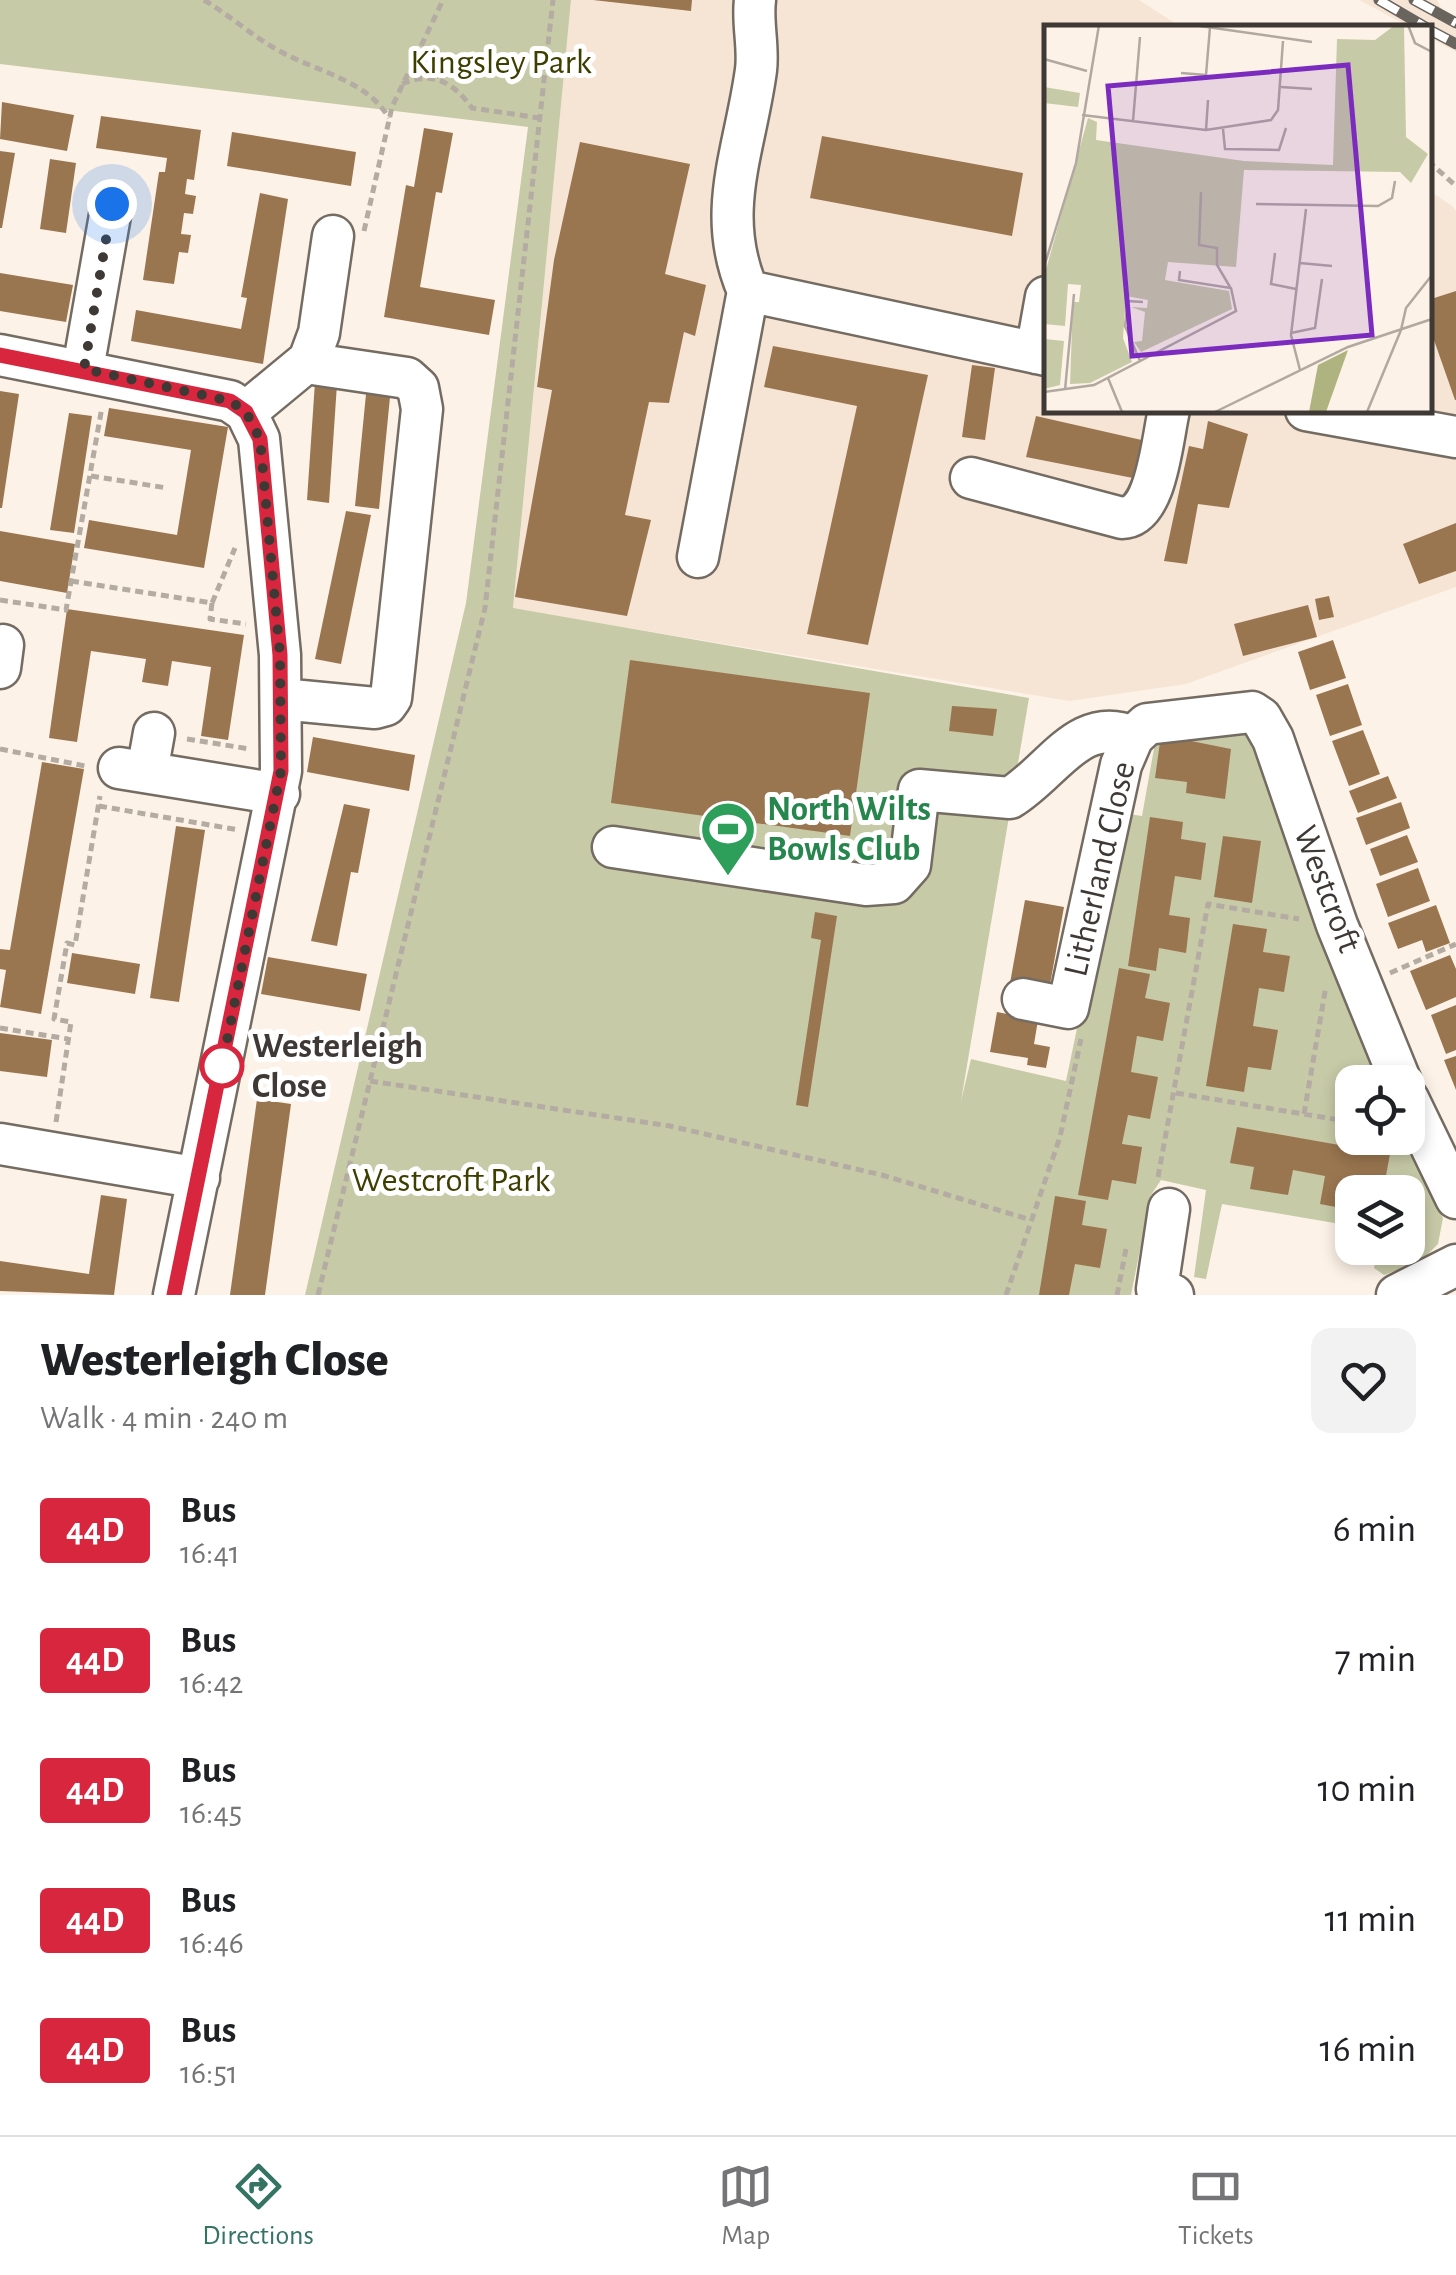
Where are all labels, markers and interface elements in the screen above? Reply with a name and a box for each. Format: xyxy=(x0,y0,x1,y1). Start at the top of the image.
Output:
inset map xyxy=(1044,25,1431,412)
park label: Kingsley Park xyxy=(410,45,592,80)
your location xyxy=(87,179,137,229)
street label: Litherland Close xyxy=(1058,758,1142,980)
place label: North Wilts Bowls Club xyxy=(767,792,931,867)
sports icon: North Wilts Bowls Club xyxy=(698,799,758,878)
street label: Westcroft xyxy=(1287,821,1367,957)
place label: Westerleigh Close xyxy=(252,1029,423,1104)
marker: Westerleigh Close xyxy=(201,1045,243,1087)
map controls xyxy=(1335,1065,1425,1265)
button: locate xyxy=(1335,1065,1425,1155)
park label: Westcroft Park xyxy=(352,1163,550,1198)
button: layers xyxy=(1335,1175,1425,1265)
button: heart xyxy=(1311,1328,1416,1433)
text: Westerleigh Close xyxy=(40,1337,389,1385)
text: Walk · 4 min · 240 m xyxy=(40,1402,288,1434)
text: Bus xyxy=(180,1492,236,1530)
text: 6 min xyxy=(1333,1511,1416,1549)
text: 44D xyxy=(66,1513,124,1548)
text: 16:41 xyxy=(180,1537,240,1569)
text: Bus xyxy=(180,1622,236,1660)
text: 7 min xyxy=(1335,1641,1416,1679)
text: 44D xyxy=(66,1643,124,1678)
text: 16:42 xyxy=(180,1667,243,1699)
text: Bus xyxy=(180,1752,236,1790)
text: 10 min xyxy=(1317,1771,1416,1809)
text: 44D xyxy=(66,1773,124,1808)
text: 16:45 xyxy=(180,1797,242,1829)
text: Bus xyxy=(180,1882,236,1920)
text: 11 min xyxy=(1324,1901,1416,1939)
text: 44D xyxy=(66,1903,124,1938)
text: 16:46 xyxy=(180,1927,244,1959)
text: Bus xyxy=(180,2012,236,2050)
text: 16 min xyxy=(1320,2031,1416,2069)
text: 44D xyxy=(66,2033,124,2068)
text: 16:51 xyxy=(180,2057,238,2089)
tab: Directions xyxy=(202,2159,314,2253)
tab: Map xyxy=(718,2159,773,2253)
tab: Tickets xyxy=(1178,2159,1254,2253)

